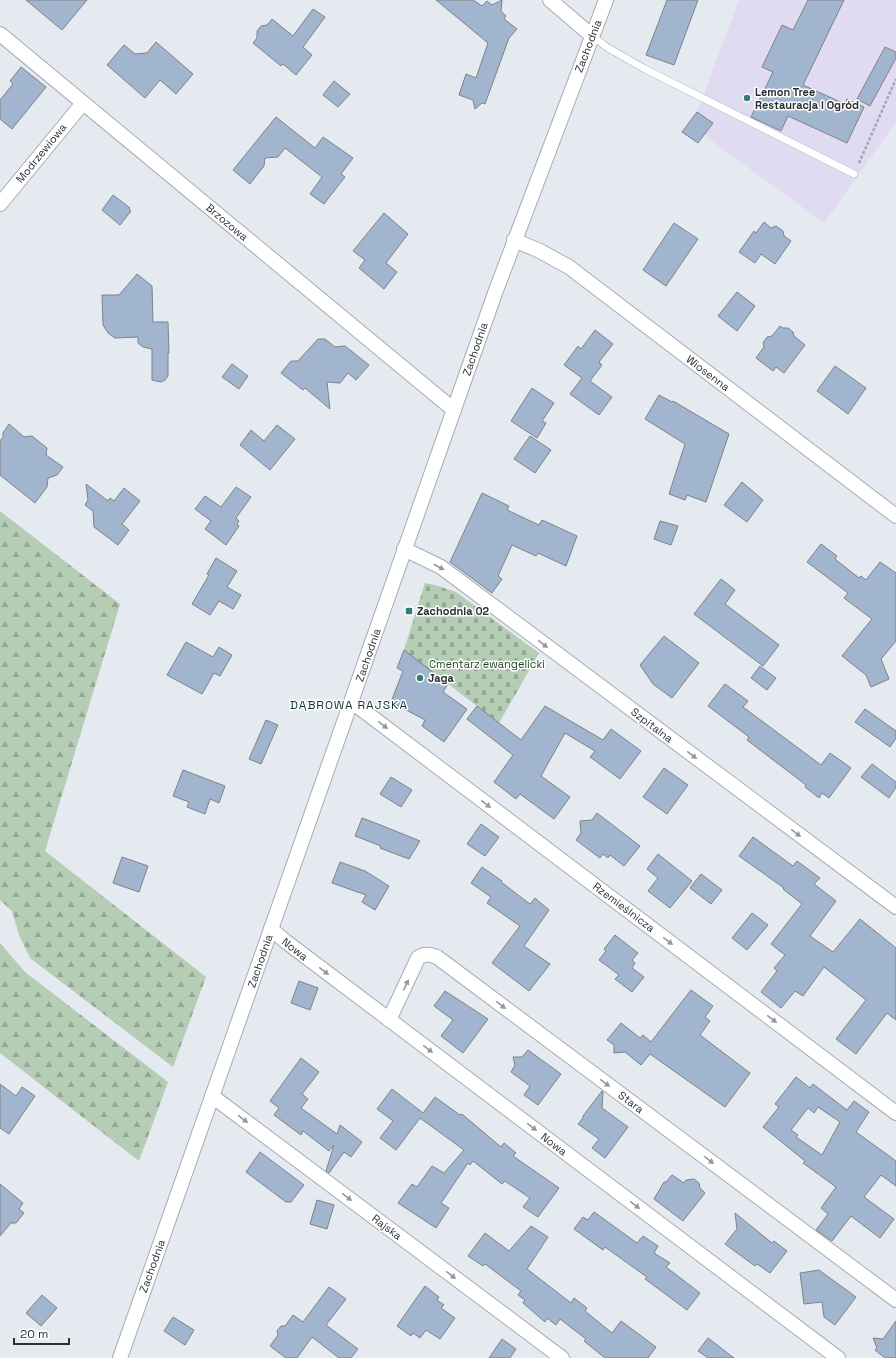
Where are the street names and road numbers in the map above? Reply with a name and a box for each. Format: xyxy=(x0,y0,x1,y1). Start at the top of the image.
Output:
street label: Zachodnia xyxy=(572,17,605,74)
street label: Modrzewiowa xyxy=(13,120,70,186)
street label: Brzozowa xyxy=(203,200,251,244)
street label: Zachodnia xyxy=(459,320,491,378)
street label: Wiosenna xyxy=(683,352,733,394)
street label: Zachodnia xyxy=(352,626,384,684)
street label: Szpitalna xyxy=(628,705,676,746)
street label: Rzemieślnicza xyxy=(590,879,658,935)
street label: Zachodnia xyxy=(244,932,276,990)
street label: Nowa xyxy=(279,935,311,964)
street label: Stara xyxy=(615,1088,647,1117)
street label: Nowa xyxy=(538,1130,570,1159)
street label: Rajska xyxy=(369,1211,405,1243)
street label: Zachodnia xyxy=(136,1237,168,1294)

